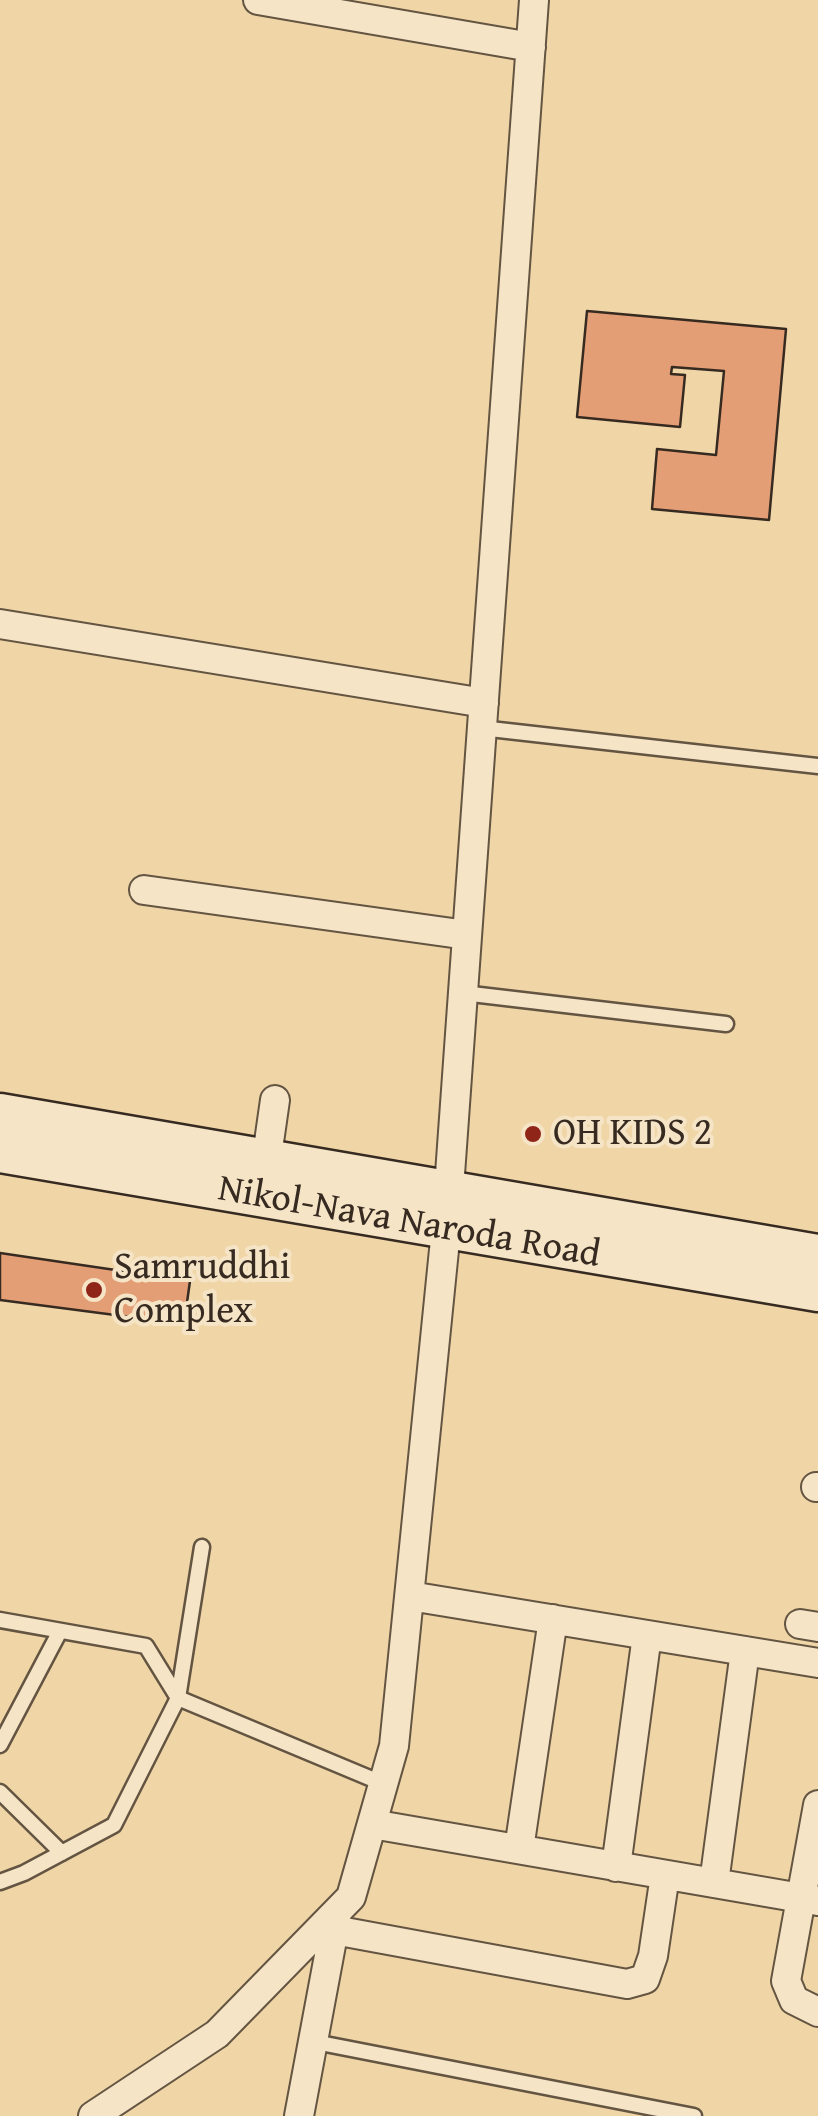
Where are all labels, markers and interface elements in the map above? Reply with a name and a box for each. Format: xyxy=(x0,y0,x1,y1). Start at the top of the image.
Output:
place label: OH KIDS 2 xyxy=(553,1111,712,1157)
marker: OH KIDS 2 xyxy=(522,1123,544,1145)
street label: Nikol-Nava Naroda Road xyxy=(214,1167,604,1279)
place label: Samruddhi Complex xyxy=(114,1245,290,1334)
marker: Samruddhi Complex xyxy=(83,1279,105,1301)

